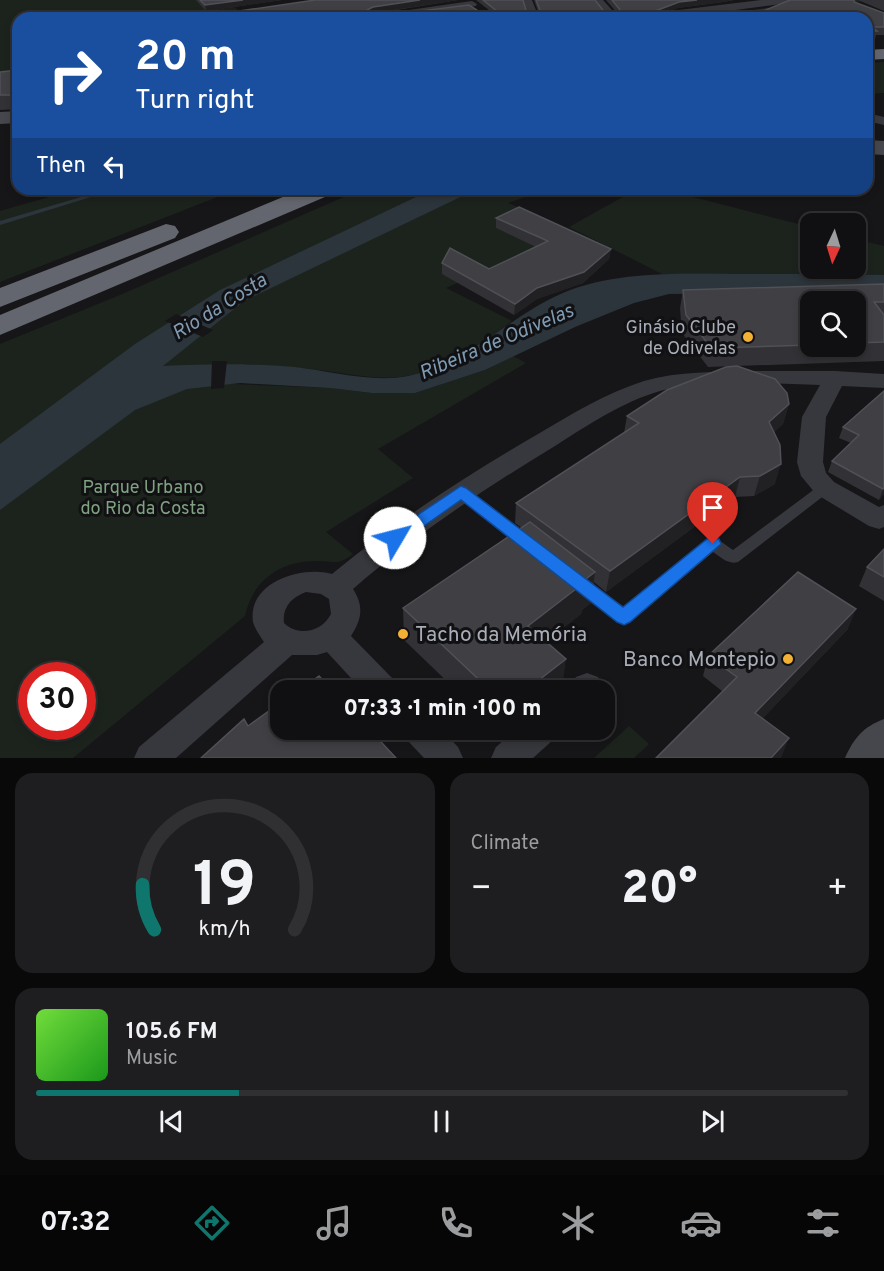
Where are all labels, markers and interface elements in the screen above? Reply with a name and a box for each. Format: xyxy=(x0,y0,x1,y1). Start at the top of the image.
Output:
text: 20 m xyxy=(135,32,236,85)
icon: right xyxy=(36,36,114,114)
text: Turn right xyxy=(135,84,254,118)
icon: left xyxy=(98,150,131,183)
text: Then xyxy=(36,153,86,180)
north arrow xyxy=(800,213,866,279)
map controls xyxy=(800,213,866,357)
water label: Rio da Costa xyxy=(168,268,273,347)
button: search xyxy=(800,291,866,357)
water label: Ribeira de Odivelas xyxy=(416,298,579,387)
place label: Ginásio Clube de Odivelas xyxy=(626,317,736,361)
marker: Ginásio Clube de Odivelas xyxy=(741,330,755,344)
park label: Parque Urbano do Rio da Costa xyxy=(81,477,205,521)
pin xyxy=(687,482,738,544)
icon: arrive xyxy=(696,491,729,524)
position arrow xyxy=(363,506,427,570)
place label: Tacho da Memória xyxy=(415,622,587,649)
marker: Tacho da Memória xyxy=(396,627,410,641)
place label: Banco Montepio xyxy=(623,647,776,674)
marker: Banco Montepio xyxy=(781,652,795,666)
speed limit sign: 30 xyxy=(18,662,96,740)
text: 07:33 · 1 min · 100 m xyxy=(344,696,541,723)
text: Climate xyxy=(471,831,539,857)
text: 19 xyxy=(193,849,256,928)
text: 20° xyxy=(621,862,697,919)
text: − xyxy=(471,869,492,911)
text: + xyxy=(827,869,848,911)
text: km/h xyxy=(199,916,251,943)
text: 105.6 FM xyxy=(126,1019,218,1046)
text: Music xyxy=(126,1046,178,1072)
icon: previous xyxy=(155,1105,188,1138)
icon: pause xyxy=(425,1105,458,1138)
icon: next xyxy=(696,1105,729,1138)
icon: directions xyxy=(191,1202,233,1244)
icon: music xyxy=(313,1202,355,1244)
icon: phone xyxy=(435,1202,477,1244)
icon: climate xyxy=(557,1202,599,1244)
icon: car xyxy=(680,1202,722,1244)
icon: filters xyxy=(802,1202,844,1244)
text: 07:32 xyxy=(40,1206,111,1240)

